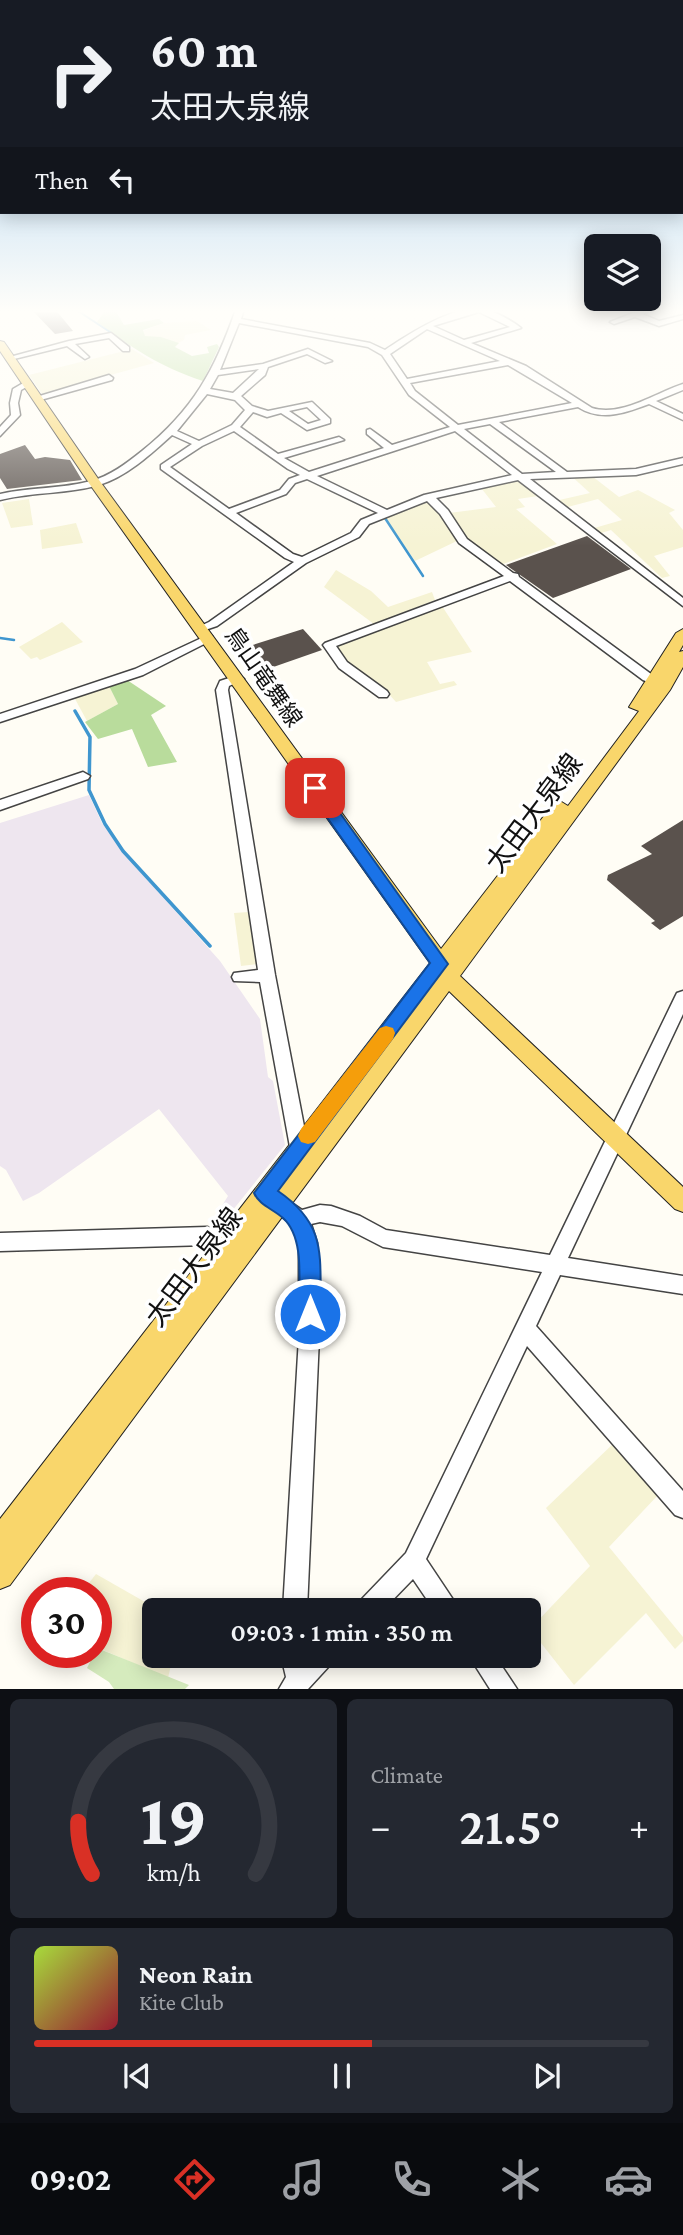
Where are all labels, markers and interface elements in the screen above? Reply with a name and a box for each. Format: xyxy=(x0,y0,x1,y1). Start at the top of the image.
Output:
text: 60 m xyxy=(150,23,257,78)
icon: right xyxy=(35,28,126,119)
text: 太田大泉線 xyxy=(150,89,310,125)
icon: left xyxy=(103,161,141,199)
text: Then xyxy=(35,166,89,195)
map controls xyxy=(584,234,661,311)
button: layers xyxy=(584,234,661,311)
street label: 鳥山竜舞線 xyxy=(220,622,308,732)
street label: 太田大泉線 xyxy=(479,748,589,878)
pin xyxy=(285,758,345,818)
icon: arrive xyxy=(296,769,334,807)
street label: 太田大泉線 xyxy=(139,1202,249,1332)
position arrow xyxy=(273,1277,347,1351)
speed limit sign: 30 xyxy=(21,1577,112,1668)
text: 09:03 · 1 min · 350 m xyxy=(230,1618,453,1647)
text: Climate xyxy=(371,1762,443,1788)
text: 19 xyxy=(140,1780,207,1861)
text: 21.5° xyxy=(459,1797,561,1855)
text: − xyxy=(371,1805,391,1847)
text: + xyxy=(629,1805,649,1847)
text: km/h xyxy=(146,1859,200,1886)
text: Neon Rain xyxy=(139,1960,253,1989)
text: Kite Club xyxy=(139,1989,224,2015)
icon: previous xyxy=(118,2057,156,2095)
icon: pause xyxy=(323,2057,361,2095)
icon: next xyxy=(528,2057,566,2095)
icon: directions xyxy=(170,2155,219,2204)
icon: music xyxy=(279,2155,328,2204)
icon: phone xyxy=(387,2155,436,2204)
icon: climate xyxy=(496,2155,545,2204)
icon: car xyxy=(604,2155,653,2204)
text: 09:02 xyxy=(30,2161,111,2197)

